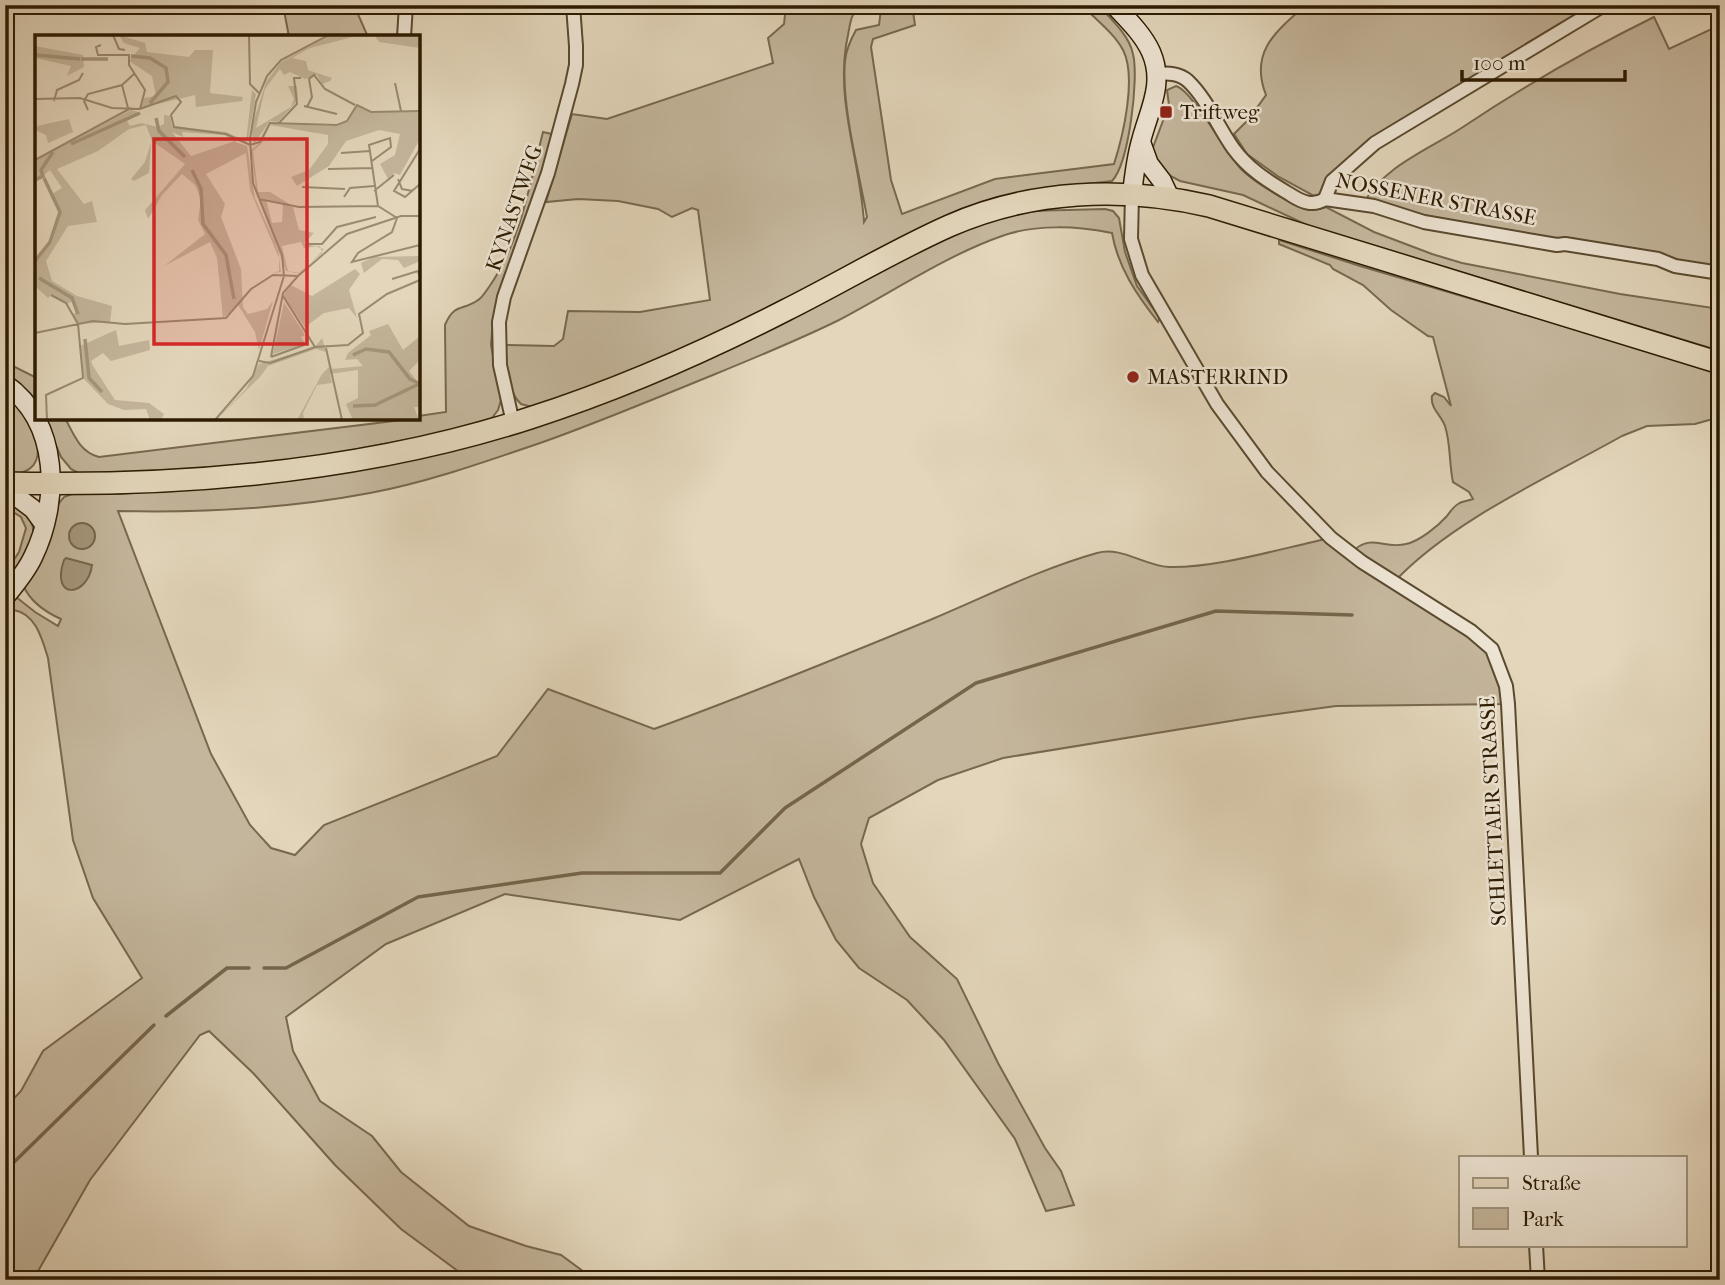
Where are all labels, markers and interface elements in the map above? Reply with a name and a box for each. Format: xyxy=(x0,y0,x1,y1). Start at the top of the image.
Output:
inset map xyxy=(35,35,420,420)
scale bar xyxy=(1462,38,1625,82)
text: 100 m xyxy=(1473,51,1526,75)
place label: Triftweg xyxy=(1180,100,1260,124)
marker: Triftweg xyxy=(1158,104,1174,120)
street label: KYNASTWEG xyxy=(481,142,547,274)
street label: NOSSENER STRASSE xyxy=(1334,168,1538,230)
place label: MASTERRIND xyxy=(1147,365,1288,389)
marker: MASTERRIND xyxy=(1125,369,1141,385)
street label: SCHLETTAER STRASSE xyxy=(1475,695,1511,926)
legend xyxy=(1459,1156,1686,1246)
text: Straße xyxy=(1522,1171,1581,1195)
text: Park xyxy=(1522,1207,1564,1231)

